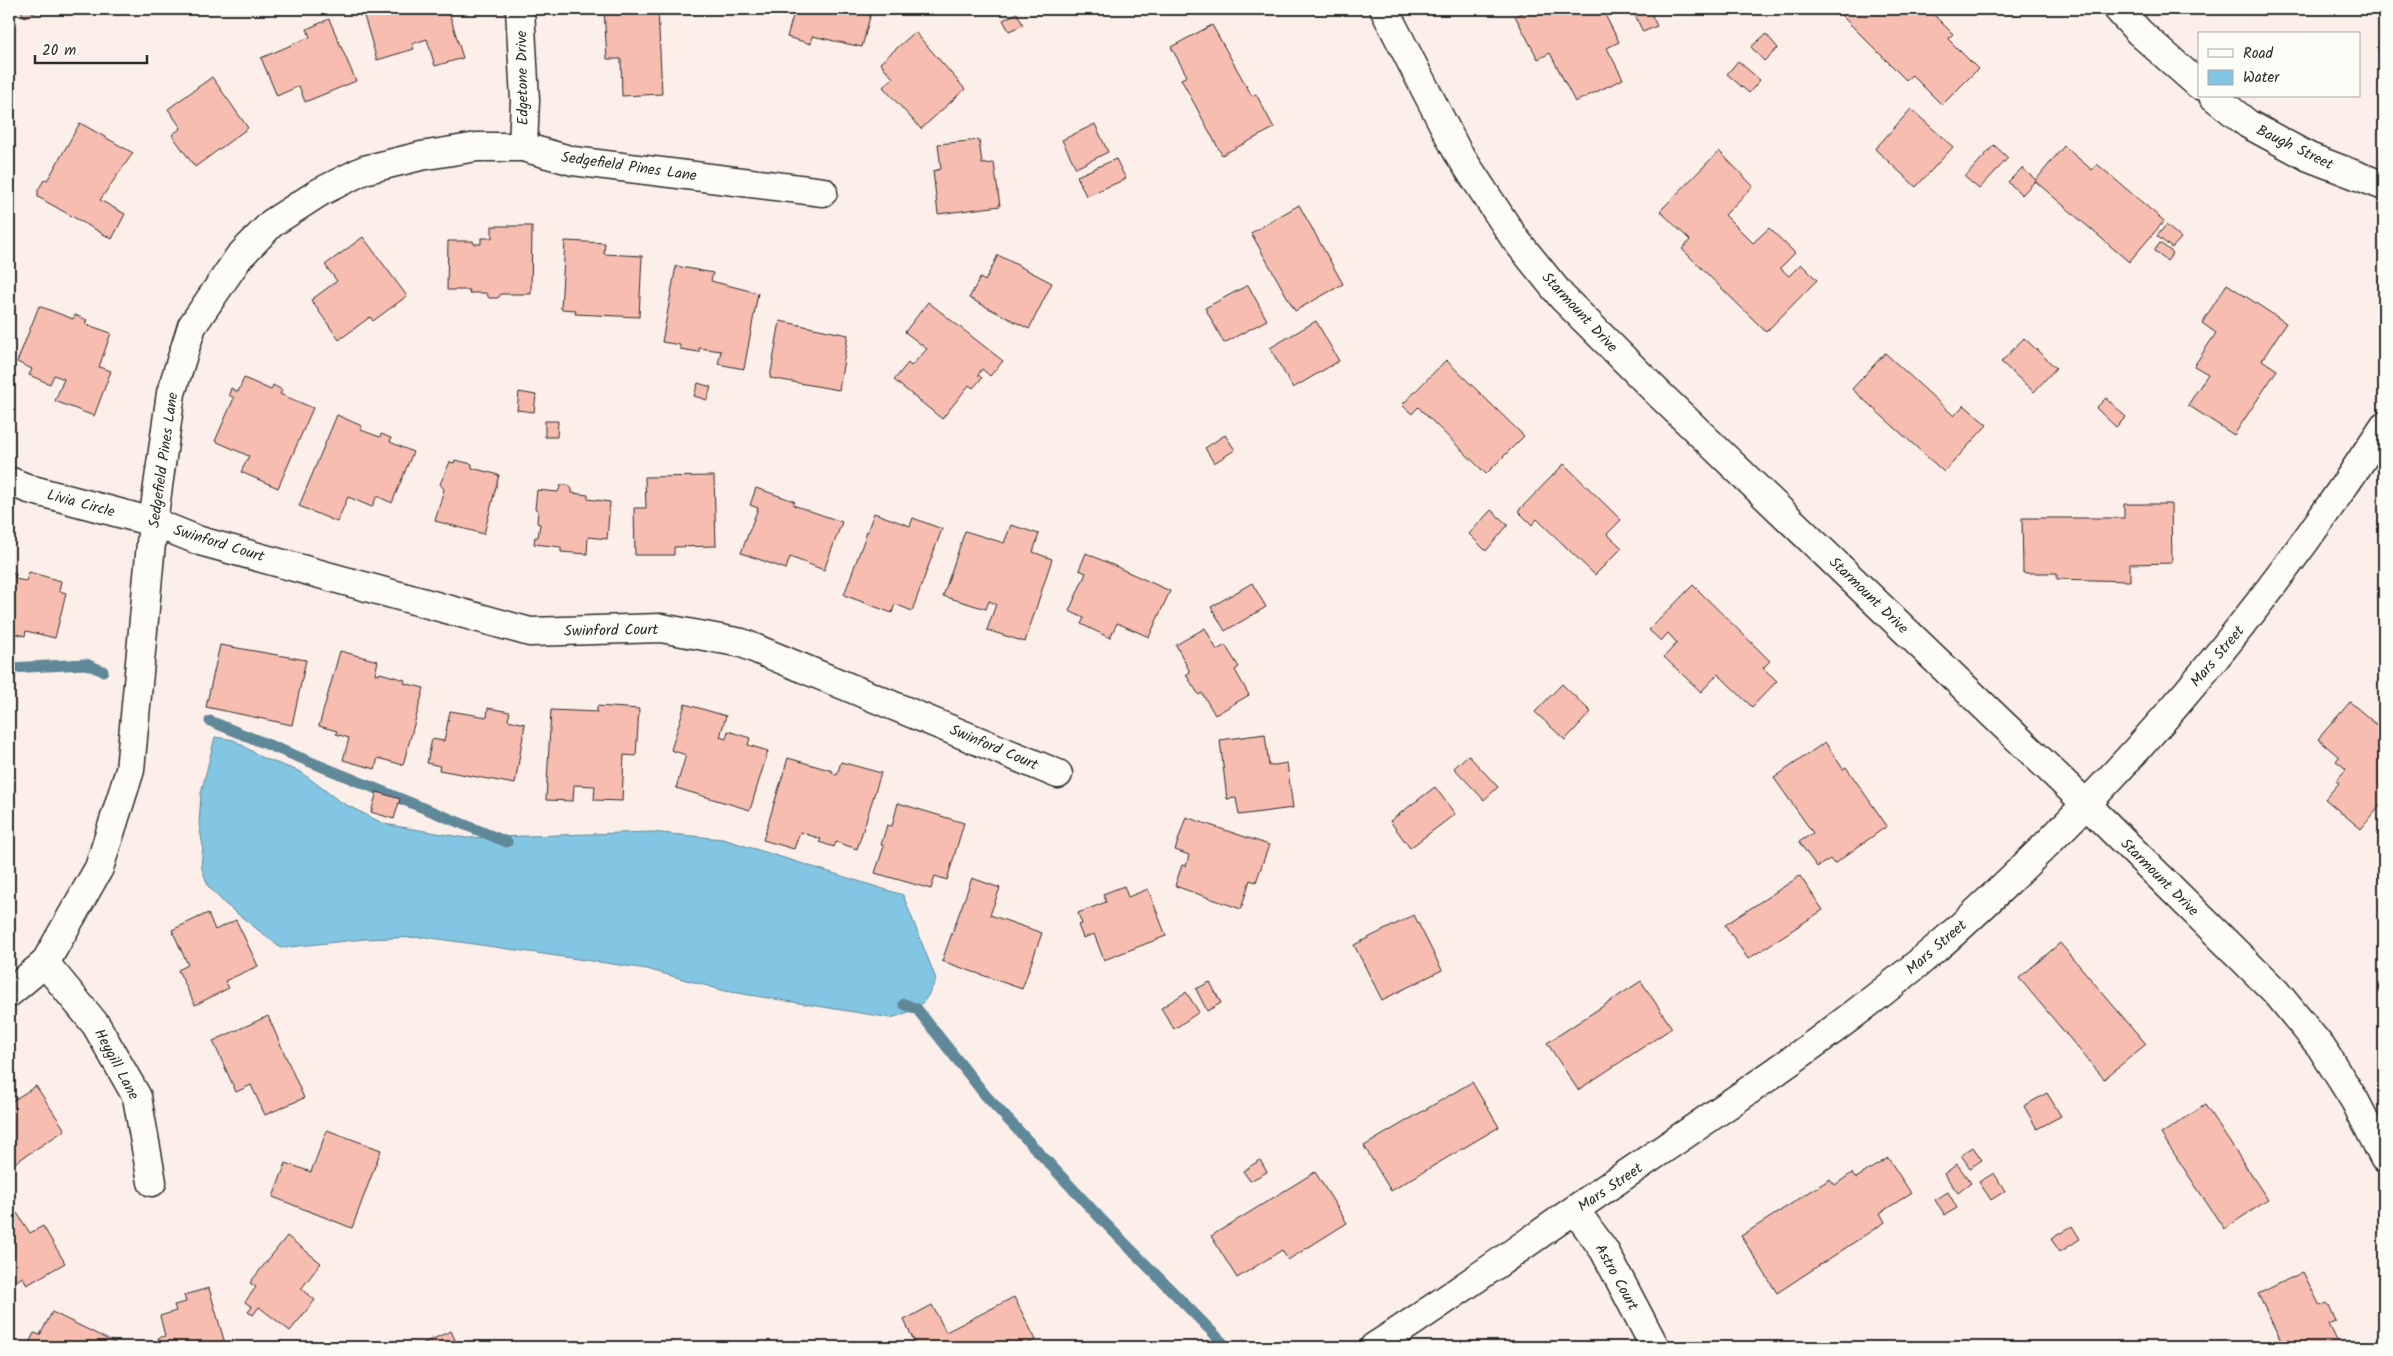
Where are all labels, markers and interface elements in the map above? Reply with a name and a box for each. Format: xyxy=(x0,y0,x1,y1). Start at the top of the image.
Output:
street label: Edgetone Drive xyxy=(510,30,536,126)
scale bar xyxy=(35,32,148,64)
legend xyxy=(2198,32,2360,98)
text: 20 m xyxy=(42,39,76,63)
text: Road xyxy=(2243,42,2274,66)
text: Water xyxy=(2243,66,2280,90)
street label: Baugh Street xyxy=(2252,119,2337,177)
street label: Sedgefield Pines Lane xyxy=(559,146,698,188)
street label: Starmount Drive xyxy=(1535,267,1623,359)
street label: Sedgefield Pines Lane xyxy=(143,391,185,530)
street label: Livia Circle xyxy=(44,483,118,525)
street label: Swinford Court xyxy=(170,519,267,569)
street label: Starmount Drive xyxy=(1823,551,1914,640)
street label: Swinford Court xyxy=(564,618,659,644)
street label: Mars Street xyxy=(2185,620,2251,693)
street label: Swinford Court xyxy=(946,718,1042,777)
street label: Starmount Drive xyxy=(2114,833,2204,923)
street label: Mars Street xyxy=(1901,914,1973,981)
street label: Heygill Lane xyxy=(87,1024,145,1105)
street label: Mars Street xyxy=(1573,1157,1648,1219)
street label: Astro Court xyxy=(1588,1240,1644,1315)

